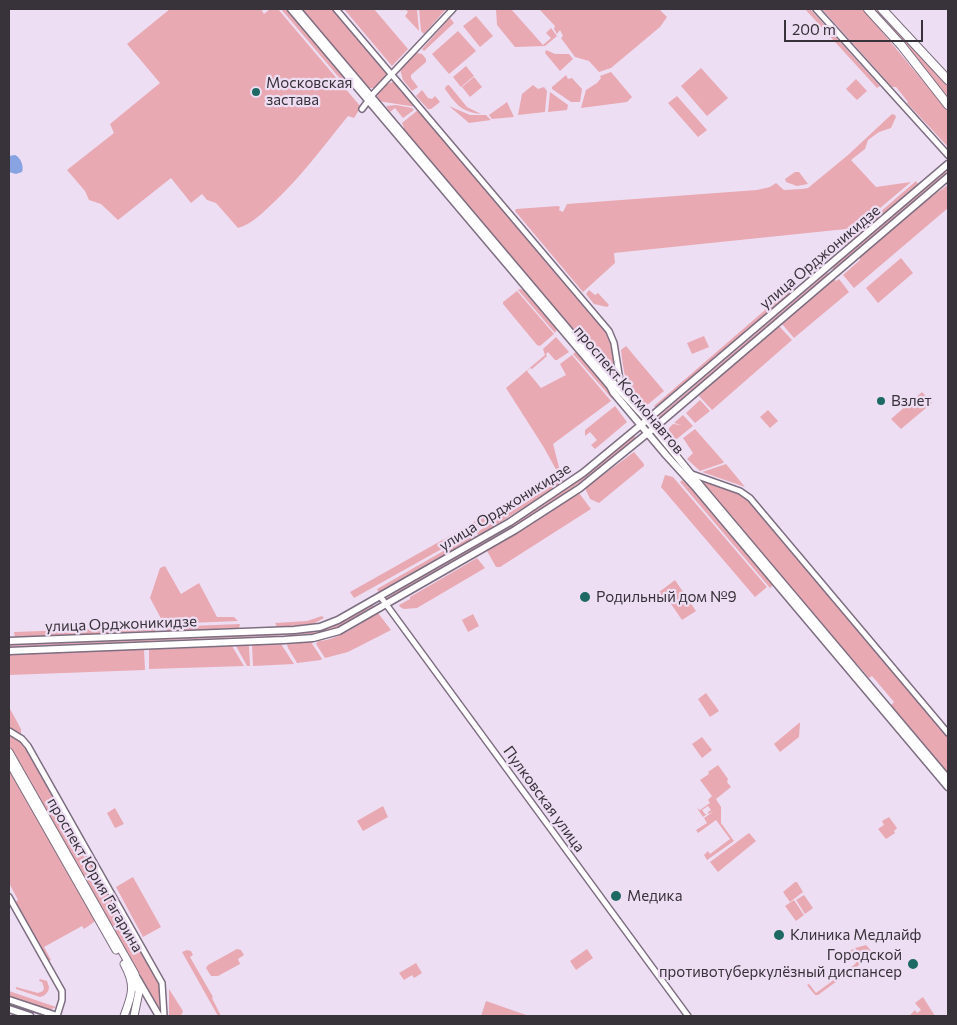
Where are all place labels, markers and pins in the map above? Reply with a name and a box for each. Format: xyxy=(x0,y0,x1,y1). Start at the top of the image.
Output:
place label: Московская застава xyxy=(266,74,352,109)
marker: Московская застава xyxy=(250,86,262,98)
place label: Взлет xyxy=(891,392,932,410)
marker: Взлет xyxy=(875,395,887,407)
place label: Родильный дом №9 xyxy=(596,588,737,606)
marker: Родильный дом №9 xyxy=(578,590,592,604)
place label: Медика xyxy=(627,887,682,905)
marker: Медика xyxy=(609,889,623,903)
place label: Клиника Медлайф xyxy=(790,926,921,944)
marker: Клиника Медлайф xyxy=(772,928,786,942)
place label: Городской противотуберкулёзный диспансер xyxy=(659,946,902,981)
marker: Городской противотуберкулёзный диспансер xyxy=(906,957,920,971)

